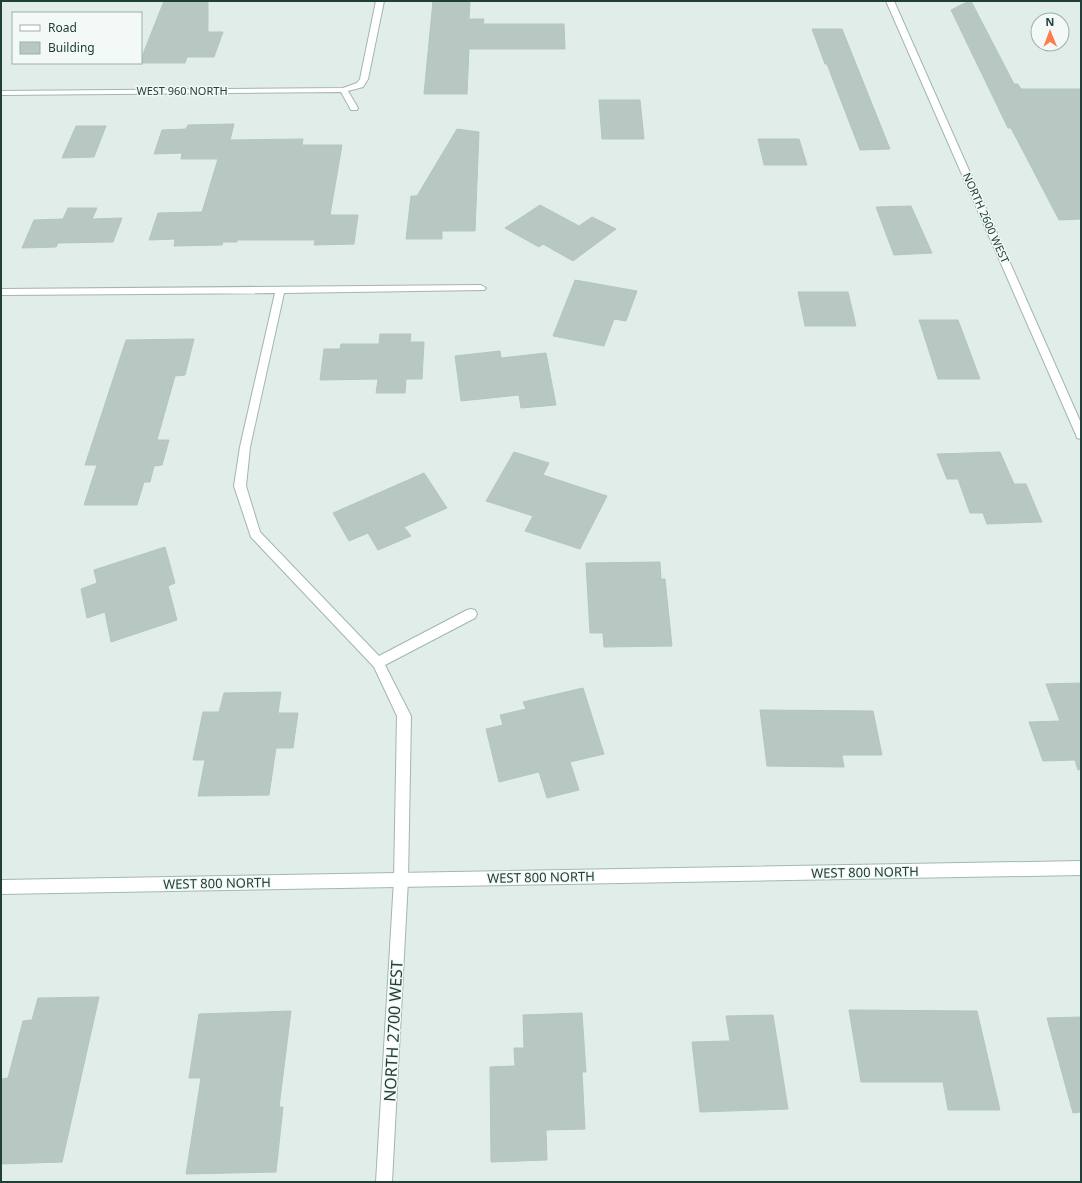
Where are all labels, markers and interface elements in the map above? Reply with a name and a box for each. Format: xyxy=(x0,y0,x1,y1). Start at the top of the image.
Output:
legend xyxy=(12,12,142,64)
north arrow xyxy=(1030,12,1070,52)
text: N xyxy=(1045,14,1054,29)
text: Road xyxy=(48,19,77,36)
text: Building xyxy=(48,39,95,56)
street label: WEST 960 NORTH xyxy=(136,83,228,98)
street label: NORTH 2600 WEST xyxy=(960,170,1013,265)
street label: WEST 800 NORTH xyxy=(811,862,919,882)
street label: WEST 800 NORTH xyxy=(487,867,595,887)
street label: WEST 800 NORTH xyxy=(163,873,271,893)
street label: NORTH 2700 WEST xyxy=(378,960,408,1102)

